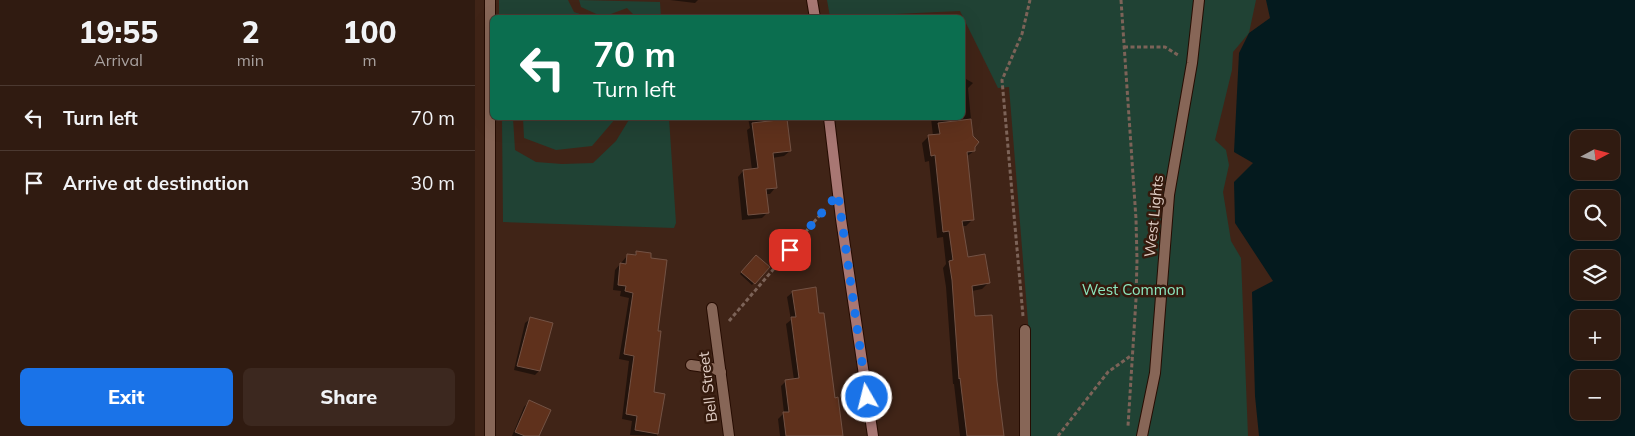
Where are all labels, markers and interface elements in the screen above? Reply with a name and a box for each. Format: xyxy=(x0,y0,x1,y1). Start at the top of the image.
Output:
text: 19:55 xyxy=(78,13,158,51)
text: 2 xyxy=(241,13,259,51)
text: 100 xyxy=(343,13,397,51)
text: 70 m xyxy=(593,32,676,76)
icon: left xyxy=(510,35,575,100)
text: Arrival xyxy=(94,50,143,70)
text: min xyxy=(237,50,264,70)
text: m xyxy=(362,50,377,70)
text: Turn left xyxy=(593,75,676,103)
icon: left xyxy=(20,104,48,132)
text: Turn left xyxy=(63,106,138,130)
text: 70 m xyxy=(411,106,455,130)
north arrow xyxy=(1570,130,1620,180)
map controls xyxy=(1570,130,1620,420)
icon: arrive xyxy=(20,169,48,197)
text: Arrive at destination xyxy=(63,171,249,195)
text: 30 m xyxy=(411,171,455,195)
street label: West Lights xyxy=(1140,174,1167,258)
button: search xyxy=(1570,190,1620,240)
pin xyxy=(769,229,811,271)
icon: arrive xyxy=(776,236,804,264)
button: layers xyxy=(1570,250,1620,300)
park label: West Common xyxy=(1082,280,1184,299)
button: + xyxy=(1570,310,1620,360)
street label: Bell Street xyxy=(694,351,721,423)
button: Exit xyxy=(20,368,233,426)
button: Share xyxy=(243,368,455,426)
position arrow xyxy=(840,370,892,422)
button: − xyxy=(1570,370,1620,420)

